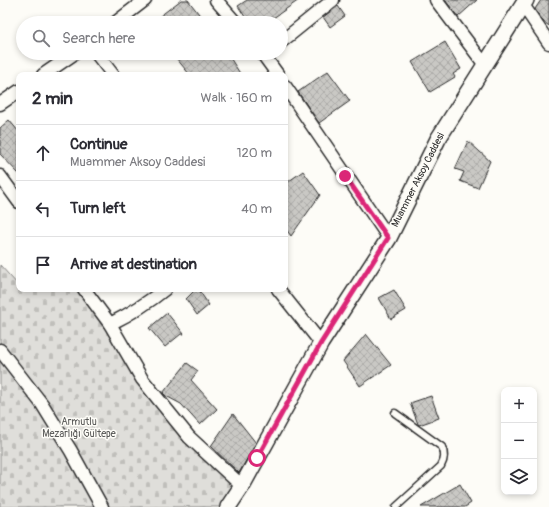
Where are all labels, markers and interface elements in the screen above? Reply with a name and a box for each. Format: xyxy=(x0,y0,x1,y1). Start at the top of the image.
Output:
search box xyxy=(16,16,288,60)
icon: search xyxy=(30,27,52,49)
text: Search here xyxy=(62,29,135,48)
text: 2 min xyxy=(32,88,73,109)
text: Walk · 160 m xyxy=(201,90,272,106)
street label: Muammer Aksoy Caddesi xyxy=(389,131,447,229)
text: Continue xyxy=(70,135,128,154)
icon: ahead xyxy=(32,142,54,164)
text: 120 m xyxy=(236,145,272,161)
text: Muammer Aksoy Caddesi xyxy=(70,154,205,170)
route end xyxy=(336,167,354,185)
icon: left xyxy=(32,198,54,220)
text: Turn left xyxy=(70,199,126,218)
text: 40 m xyxy=(241,201,272,217)
icon: arrive xyxy=(32,254,54,276)
text: Arrive at destination xyxy=(70,255,197,274)
map controls xyxy=(501,387,537,495)
button: + xyxy=(501,387,537,423)
park label: Armutlu Mezarlığı Gültepe xyxy=(42,416,116,440)
button: − xyxy=(501,423,537,459)
route start xyxy=(248,449,266,467)
button: layers xyxy=(501,459,537,495)

